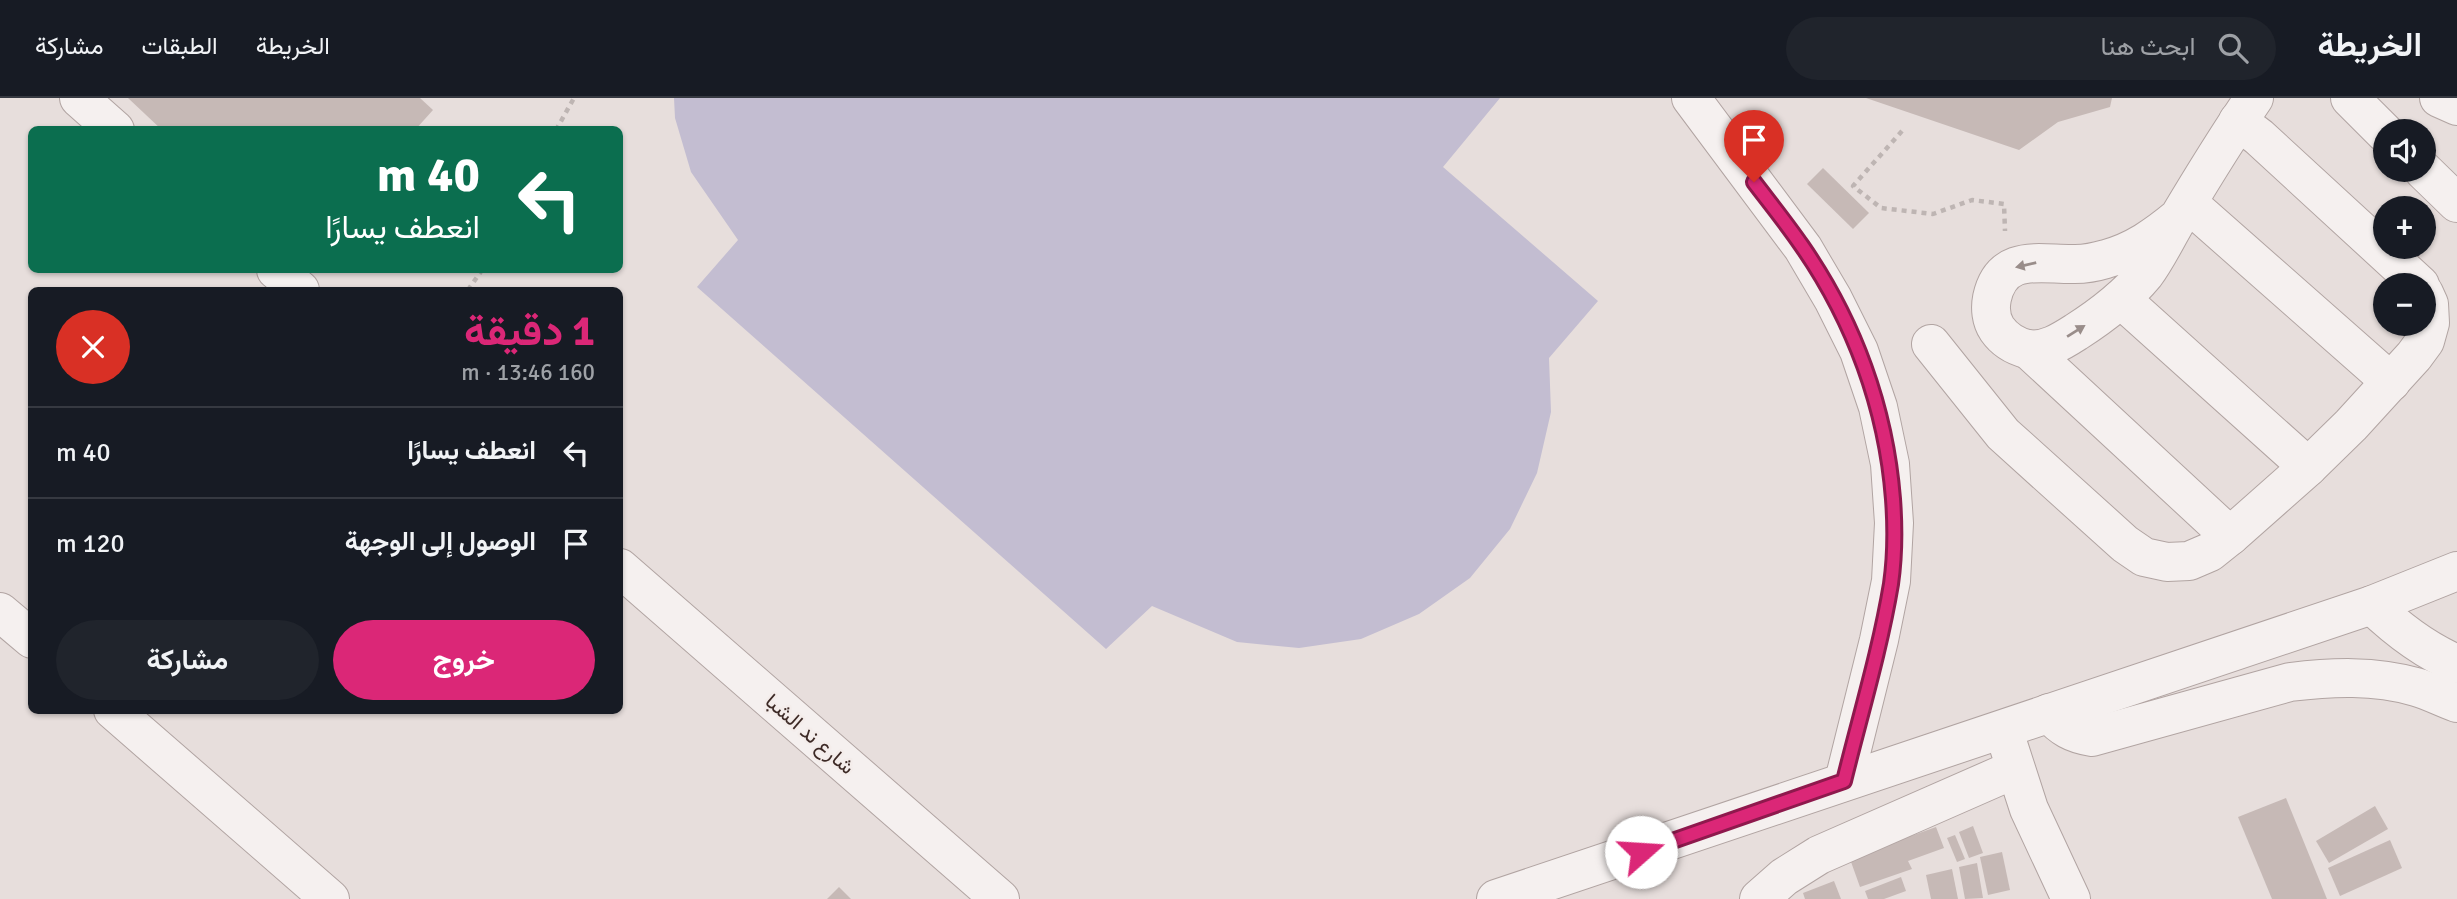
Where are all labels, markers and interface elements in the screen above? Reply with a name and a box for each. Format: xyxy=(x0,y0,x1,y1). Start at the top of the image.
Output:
search box xyxy=(1786,17,2276,80)
text: الخريطة xyxy=(2318,25,2422,66)
icon: search xyxy=(2214,29,2252,67)
text: مشاركة xyxy=(35,31,103,61)
text: الطبقات xyxy=(141,31,218,61)
text: الخريطة xyxy=(256,31,330,61)
text: ابحث هنا xyxy=(2101,31,2196,63)
pin xyxy=(1724,110,1784,182)
map controls xyxy=(2373,119,2436,336)
button: sound xyxy=(2373,119,2436,182)
icon: arrive xyxy=(1735,121,1773,159)
text: 40 m xyxy=(377,145,480,205)
icon: left xyxy=(504,154,595,245)
button: + xyxy=(2373,196,2436,259)
text: انعطف يسارًا xyxy=(325,208,480,247)
one-way arrow xyxy=(2015,260,2037,271)
button: − xyxy=(2373,273,2436,336)
text: 1 دقيقة xyxy=(464,306,595,357)
button: close xyxy=(56,310,130,384)
one-way arrow xyxy=(2066,325,2086,338)
text: 160 m · 13:46 xyxy=(461,358,595,387)
icon: left xyxy=(557,434,595,472)
text: انعطف يسارًا xyxy=(407,435,536,467)
text: 40 m xyxy=(56,437,111,469)
icon: arrive xyxy=(557,525,595,563)
text: الوصول إلى الوجهة xyxy=(345,526,536,558)
text: 120 m xyxy=(56,528,125,560)
button: مشاركة xyxy=(56,620,319,700)
button: خروج xyxy=(333,620,595,700)
street label: شارع ند الشبا xyxy=(759,688,860,781)
position arrow xyxy=(1604,815,1678,889)

